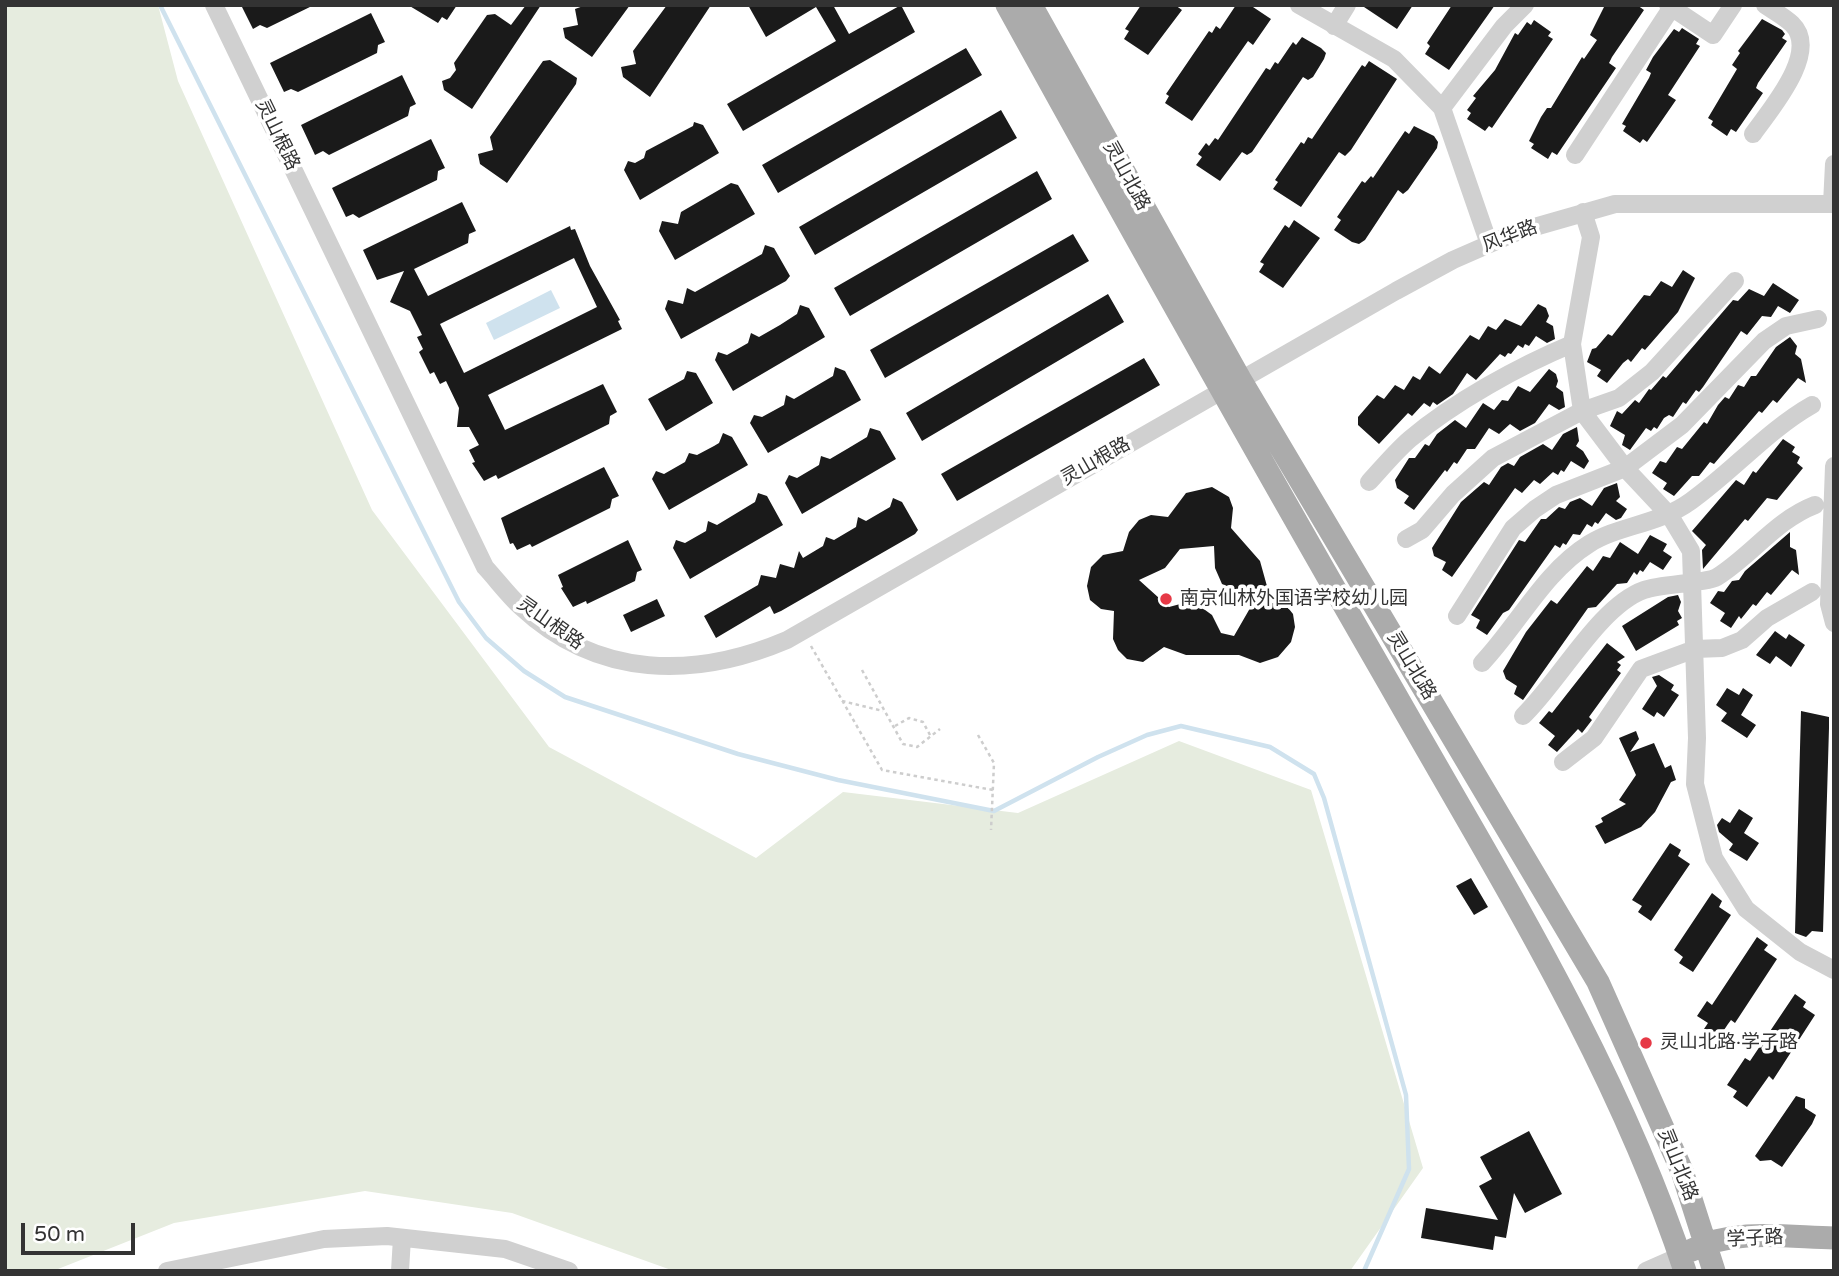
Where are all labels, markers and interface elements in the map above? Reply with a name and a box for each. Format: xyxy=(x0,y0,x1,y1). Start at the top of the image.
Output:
street label: 灵山根路 xyxy=(250,96,304,174)
street label: 灵山北路 xyxy=(1098,137,1154,215)
street label: 风华路 xyxy=(1479,216,1541,258)
street label: 灵山根路 xyxy=(1057,433,1135,491)
place label: 南京仙林外国语学校幼儿园 xyxy=(1180,588,1408,610)
marker: 南京仙林外国语学校幼儿园 xyxy=(1158,591,1174,607)
street label: 灵山根路 xyxy=(512,593,588,655)
street label: 灵山北路 xyxy=(1382,628,1440,704)
place label: 灵山北路·学子路 xyxy=(1660,1032,1798,1054)
marker: 灵山北路·学子路 xyxy=(1638,1035,1654,1051)
street label: 灵山北路 xyxy=(1652,1125,1702,1205)
scale bar xyxy=(24,1210,138,1254)
text: 50 m xyxy=(34,1222,85,1247)
street label: 学子路 xyxy=(1726,1226,1784,1252)

